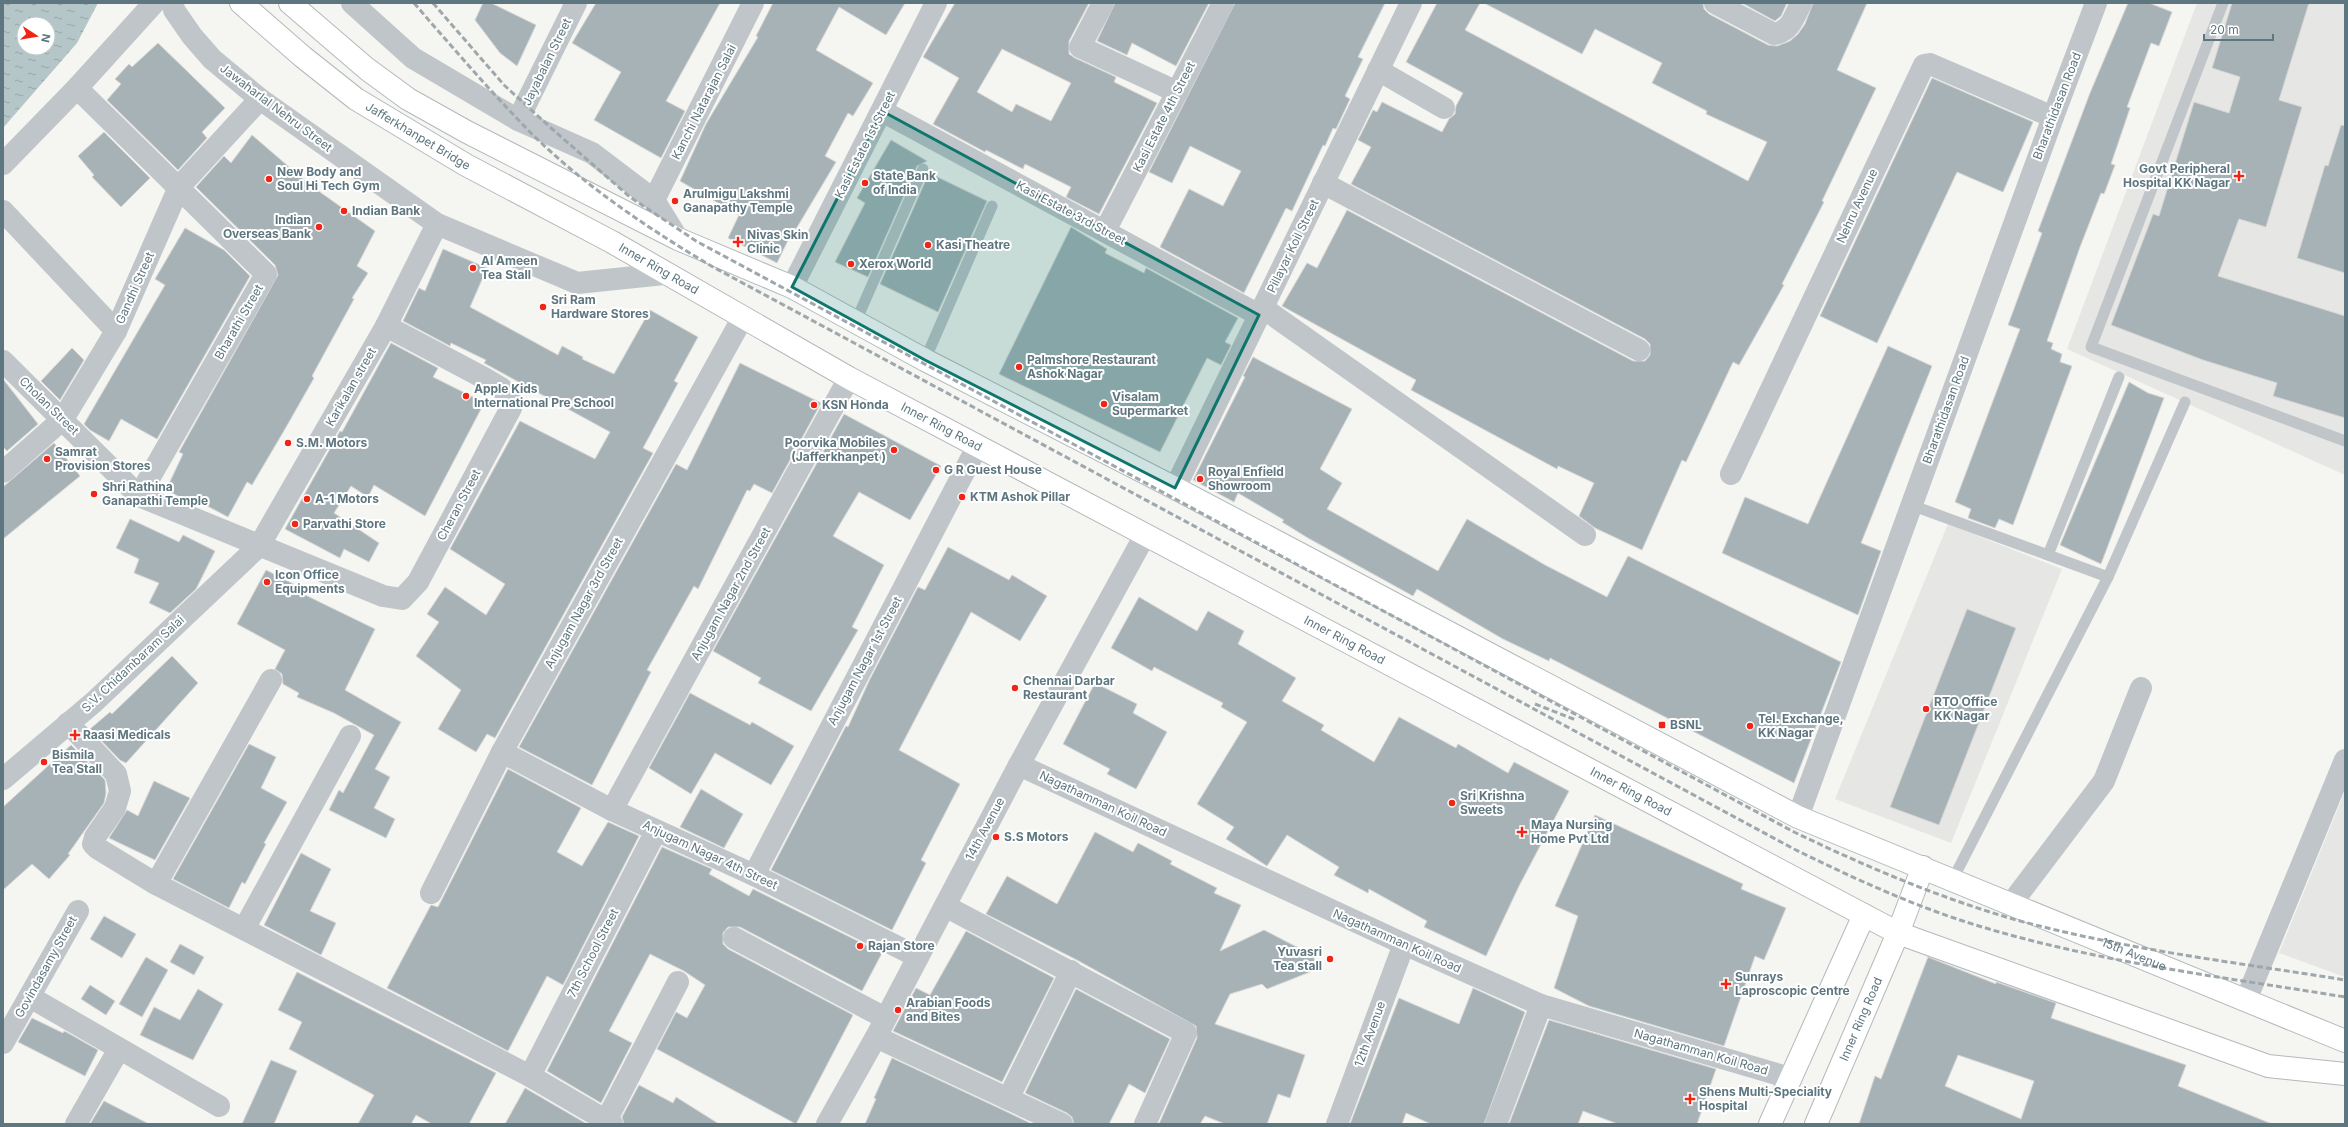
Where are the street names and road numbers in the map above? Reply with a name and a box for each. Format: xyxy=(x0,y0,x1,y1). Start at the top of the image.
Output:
street label: Jayabalan Street xyxy=(519,16,574,108)
street label: Kanchi Natarajan Salai xyxy=(668,42,739,162)
street label: Bharathidasan Road xyxy=(2029,50,2084,161)
street label: Kasi Estate 4th Street xyxy=(1129,59,1198,174)
street label: Jawaharlal Nehru Street xyxy=(217,61,335,155)
street label: Kasi Estate 1st Street xyxy=(831,89,898,201)
street label: Jafferkhanpet Bridge xyxy=(363,98,473,173)
street label: Nehru Avenue xyxy=(1833,166,1880,245)
street label: Kasi Estate 3rd Street xyxy=(1014,177,1129,248)
street label: Pillayar Koil Street xyxy=(1263,197,1322,295)
street label: Inner Ring Road xyxy=(616,240,702,297)
street label: Gandhi Street xyxy=(112,249,157,326)
street label: Bharathi Street xyxy=(211,282,266,362)
street label: Karikalan street xyxy=(322,345,379,429)
street label: Bharathidasan Road xyxy=(1919,354,1972,466)
street label: Cholan Street xyxy=(16,373,82,438)
street label: Inner Ring Road xyxy=(898,399,985,454)
street label: Cheran Street xyxy=(434,467,484,543)
street label: Anjugam Nagar 2nd Street xyxy=(688,524,774,663)
street label: Anjugam Nagar 3rd Street xyxy=(541,535,626,671)
street label: Anjugam Nagar 1st Street xyxy=(824,594,905,728)
street label: S.V. Chidambaram Salai xyxy=(78,612,187,715)
street label: Inner Ring Road xyxy=(1302,612,1388,667)
street label: Inner Ring Road xyxy=(1588,764,1674,819)
street label: Nagathamman Koil Road xyxy=(1037,767,1169,840)
street label: 14th Avenue xyxy=(962,795,1007,863)
street label: Anjugam Nagar 4th Street xyxy=(640,817,780,892)
street label: Nagathamman Koil Road xyxy=(1331,905,1464,976)
street label: 7th School Street xyxy=(564,906,621,1000)
street label: Govindasamy Street xyxy=(11,913,80,1020)
street label: 15th Avenue xyxy=(2099,934,2169,974)
street label: Inner Ring Road xyxy=(1836,975,1885,1063)
street label: 12th Avenue xyxy=(1351,999,1388,1069)
street label: Nagathamman Koil Road xyxy=(1632,1025,1770,1078)

